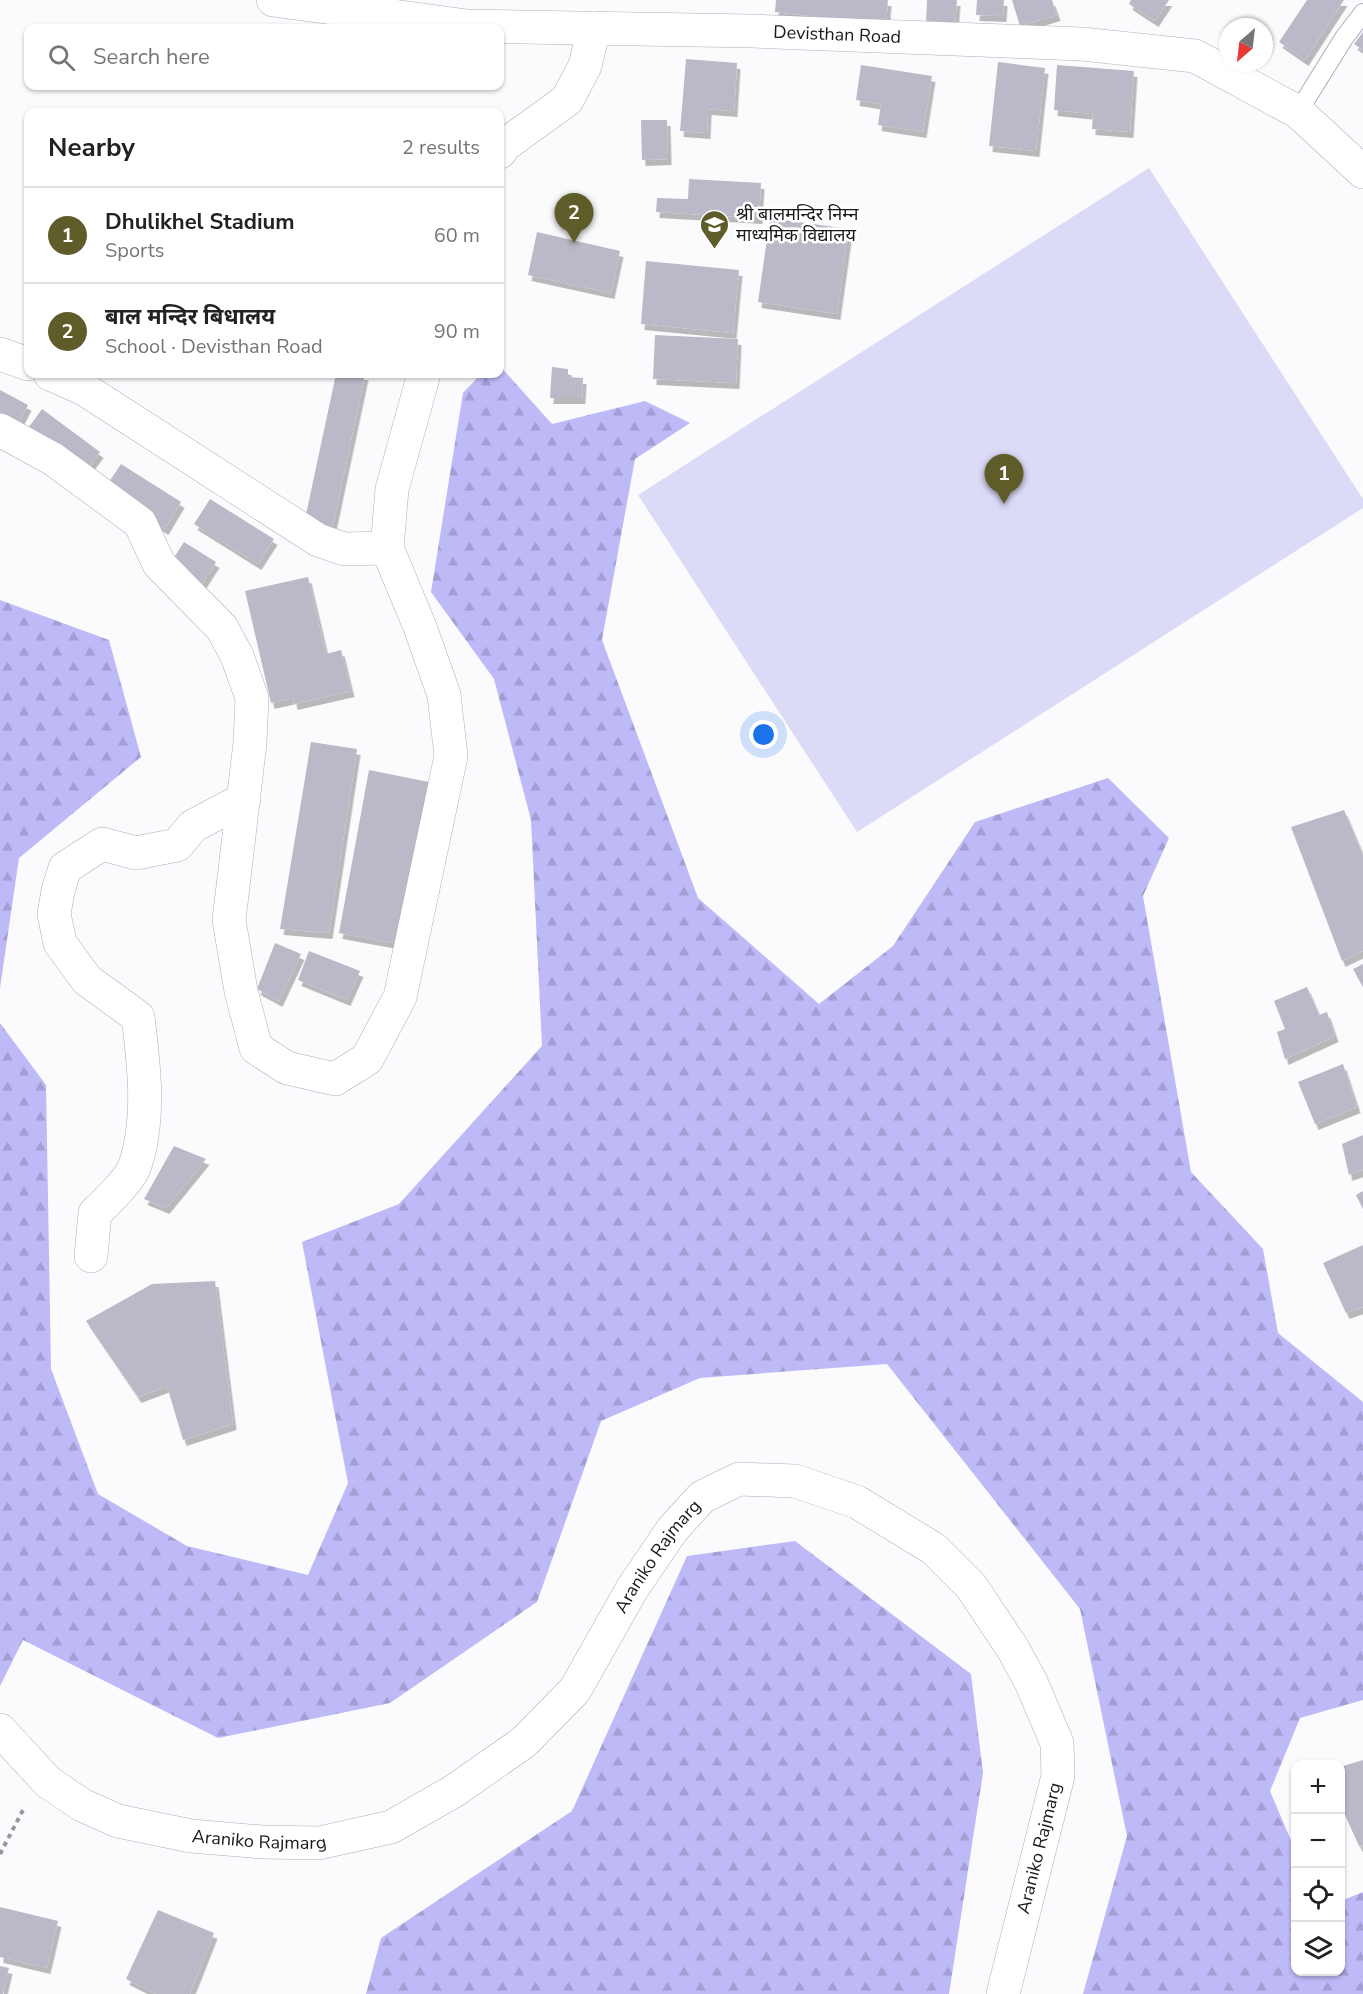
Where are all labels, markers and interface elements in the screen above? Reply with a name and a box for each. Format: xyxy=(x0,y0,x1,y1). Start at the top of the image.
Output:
north arrow xyxy=(1219,18,1273,72)
street label: Devisthan Road xyxy=(773,20,901,49)
search box xyxy=(24,24,504,90)
icon: search xyxy=(45,41,78,74)
text: Search here xyxy=(93,42,210,72)
text: Nearby xyxy=(48,130,135,165)
text: 2 results xyxy=(402,134,480,161)
pin: 2 xyxy=(554,194,594,243)
place label: श्री बालमन्दिर निम्न माध्यमिक विद्यालय xyxy=(736,202,859,247)
text: Dhulikhel Stadium xyxy=(105,207,295,237)
school or university icon: श्री बालमन्दिर निम्न माध्यमिक विद्यालय xyxy=(699,208,731,250)
text: 1 xyxy=(62,222,74,249)
text: 60 m xyxy=(434,222,480,249)
text: Sports xyxy=(105,237,164,264)
text: बाल मन्दिर बिधालय xyxy=(105,302,275,332)
text: 2 xyxy=(62,318,74,345)
text: 90 m xyxy=(434,318,480,345)
text: School · Devisthan Road xyxy=(105,333,323,360)
pin: 1 xyxy=(984,454,1024,504)
your location xyxy=(749,720,778,749)
street label: Araniko Rajmarg xyxy=(609,1494,706,1617)
map controls xyxy=(1291,1760,1345,1976)
button: + xyxy=(1291,1760,1345,1814)
street label: Araniko Rajmarg xyxy=(1011,1780,1067,1916)
button: − xyxy=(1291,1814,1345,1868)
street label: Araniko Rajmarg xyxy=(191,1824,329,1855)
button: locate xyxy=(1291,1868,1345,1922)
button: layers xyxy=(1291,1922,1345,1976)

